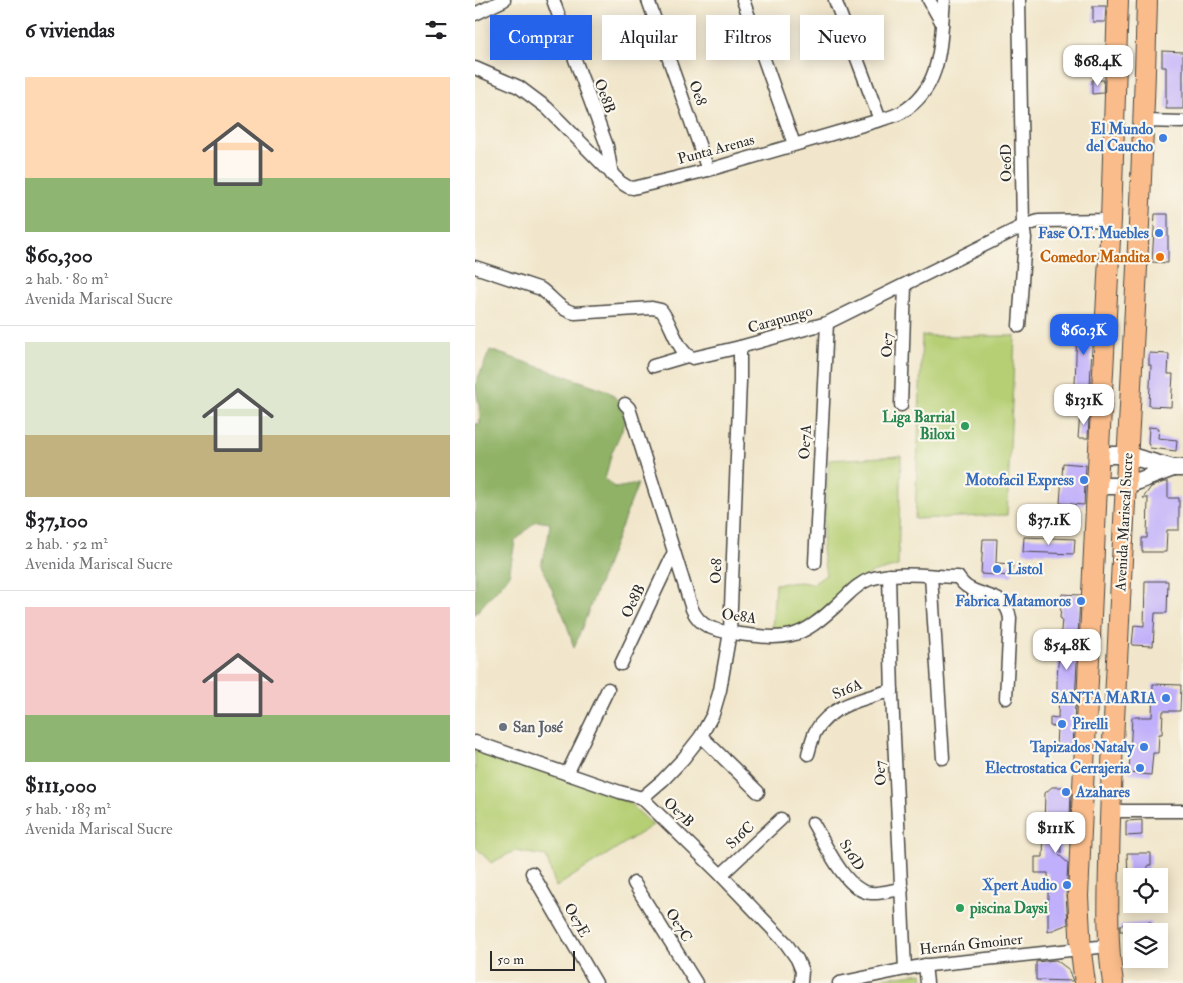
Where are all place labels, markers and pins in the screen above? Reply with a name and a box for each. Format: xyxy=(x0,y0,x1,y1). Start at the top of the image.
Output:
pin: $68.4K xyxy=(1057,44,1139,87)
place label: El Mundo del Caucho xyxy=(1086,120,1154,156)
marker: El Mundo del Caucho xyxy=(1157,132,1169,144)
place label: Fase O.T. Muebles xyxy=(1038,224,1149,243)
marker: Fase O.T. Muebles xyxy=(1153,227,1165,239)
place label: Comedor Mandita xyxy=(1040,248,1151,267)
marker: Comedor Mandita xyxy=(1154,251,1166,263)
pin: $60.3K xyxy=(1043,314,1125,356)
pin: $131K xyxy=(1049,384,1119,426)
place label: Liga Barrial Biloxi xyxy=(882,408,955,444)
marker: Liga Barrial Biloxi xyxy=(959,420,971,432)
place label: Motofacil Express xyxy=(964,471,1074,491)
marker: Motofacil Express xyxy=(1078,474,1090,486)
pin: $37.1K xyxy=(1008,504,1090,546)
place label: Listol xyxy=(1007,560,1043,579)
marker: Listol xyxy=(991,563,1003,575)
place label: Fabrica Matamoros xyxy=(955,592,1071,611)
marker: Fabrica Matamoros xyxy=(1075,595,1087,607)
pin: $54.8K xyxy=(1026,628,1108,671)
place label: SANTA MARIA xyxy=(1051,689,1156,708)
marker: SANTA MARIA xyxy=(1160,692,1172,704)
place label: Pirelli xyxy=(1072,715,1108,734)
place label: San José xyxy=(513,718,564,738)
marker: Pirelli xyxy=(1056,718,1068,730)
marker: San José xyxy=(497,721,509,733)
place label: Tapizados Nataly xyxy=(1029,738,1135,758)
marker: Tapizados Nataly xyxy=(1138,741,1150,753)
place label: Electrostatica Cerrajeria xyxy=(985,759,1131,778)
marker: Electrostatica Cerrajeria xyxy=(1134,762,1146,774)
place label: Azahares xyxy=(1075,783,1130,802)
marker: Azahares xyxy=(1060,786,1072,798)
pin: $111K xyxy=(1021,812,1091,854)
place label: Xpert Audio xyxy=(982,876,1058,896)
marker: Xpert Audio xyxy=(1061,879,1073,891)
place label: piscina Daysi xyxy=(969,899,1048,919)
marker: piscina Daysi xyxy=(954,902,966,914)

